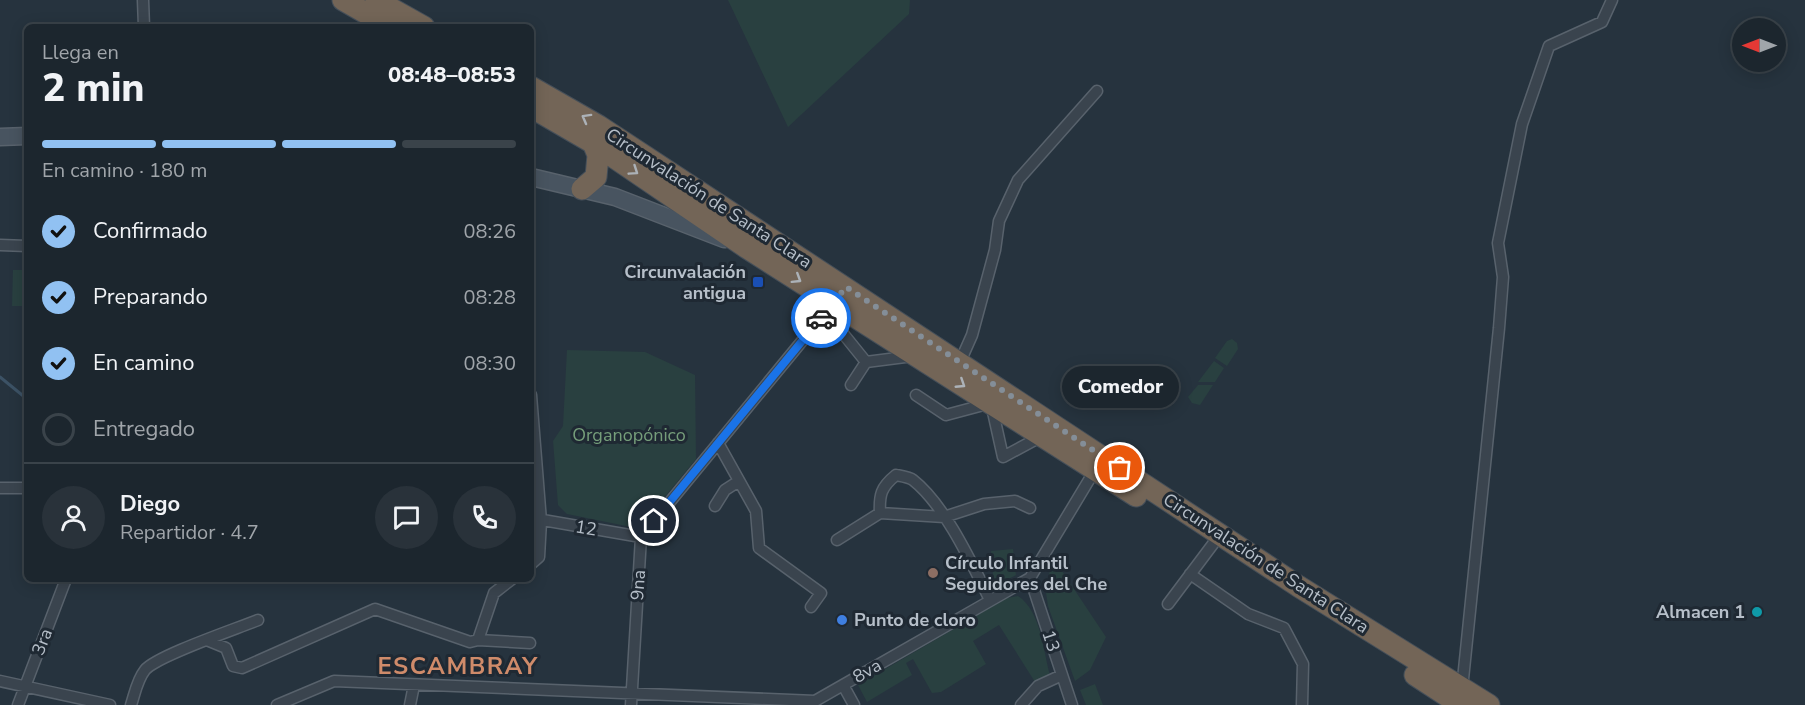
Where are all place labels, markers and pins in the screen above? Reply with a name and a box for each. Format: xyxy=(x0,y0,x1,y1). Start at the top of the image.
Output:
place label: Circunvalación antigua xyxy=(624,260,746,305)
marker: Circunvalación antigua xyxy=(751,275,765,289)
callout: Comedor xyxy=(1062,366,1178,408)
pin xyxy=(1094,442,1145,493)
pin xyxy=(628,495,679,546)
place label: Círculo Infantil Seguidores del Che xyxy=(945,551,1107,596)
marker: Círculo Infantil Seguidores del Che xyxy=(926,566,940,580)
place label: Almacen 1 xyxy=(1656,600,1745,624)
marker: Almacen 1 xyxy=(1750,605,1764,619)
place label: Punto de cloro xyxy=(854,608,976,632)
marker: Punto de cloro xyxy=(835,613,849,627)

